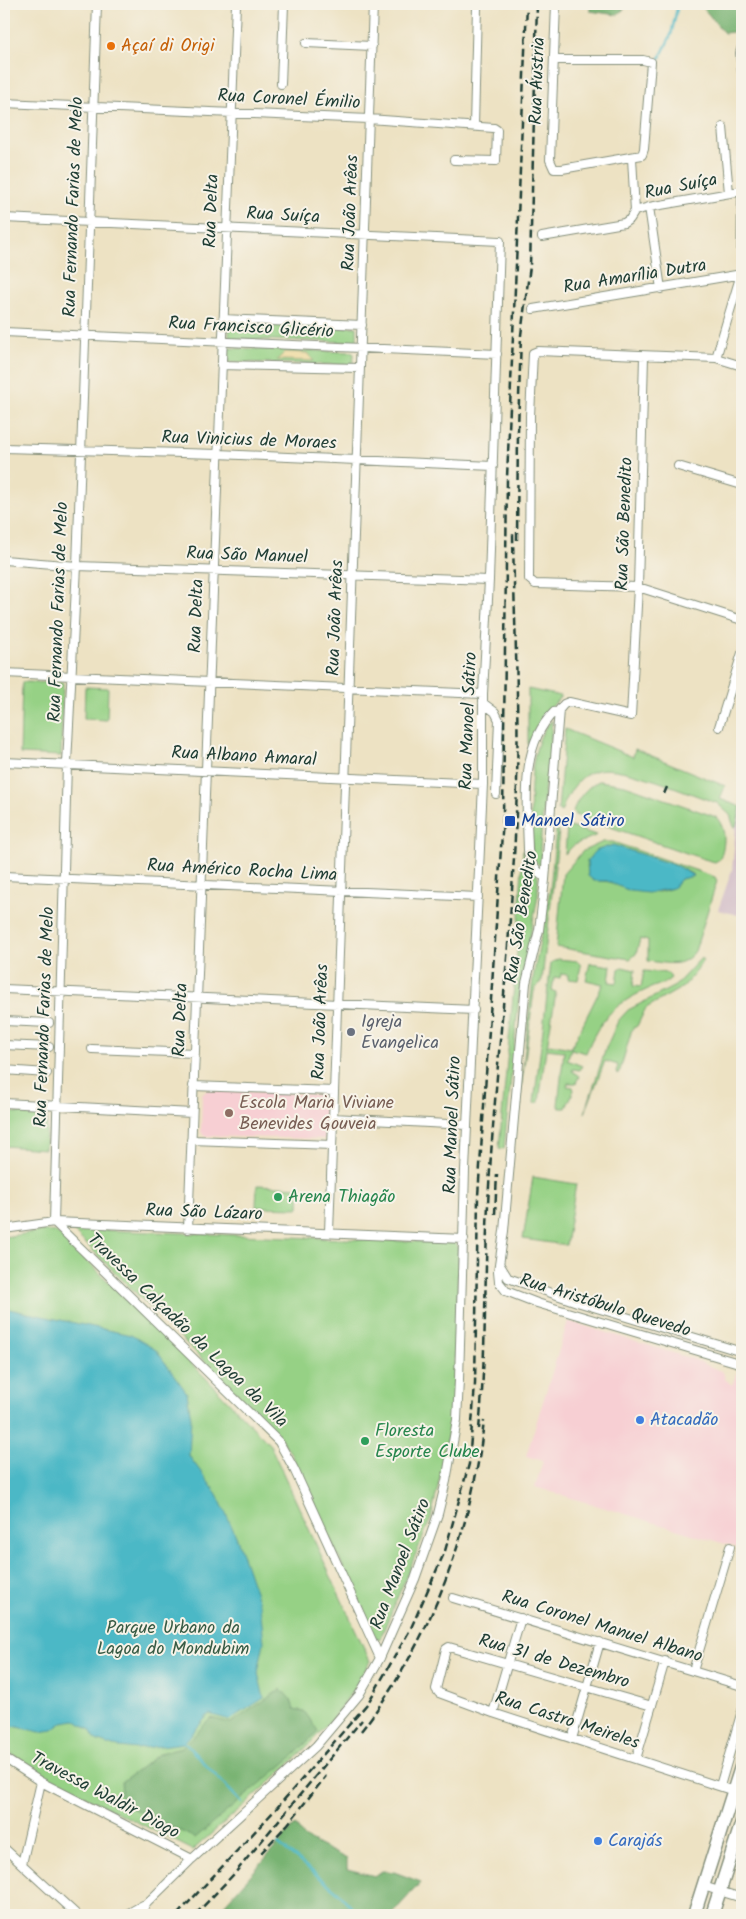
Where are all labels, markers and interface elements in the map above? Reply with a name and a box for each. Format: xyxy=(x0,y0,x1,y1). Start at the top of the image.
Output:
place label: Açaí di Origi xyxy=(121,32,215,61)
street label: Rua Áustria xyxy=(522,37,554,125)
marker: Açaí di Origi xyxy=(105,40,117,52)
street label: Rua Coronel Émilio xyxy=(217,82,361,118)
street label: Rua Fernando Farias de Melo xyxy=(56,96,92,318)
street label: Rua João Arêas xyxy=(334,154,368,272)
street label: Rua Suíça xyxy=(642,166,720,208)
street label: Rua Delta xyxy=(196,173,228,249)
street label: Rua Suíça xyxy=(245,200,321,232)
street label: Rua Amarília Dutra xyxy=(561,251,709,303)
street label: Rua Francisco Glicério xyxy=(168,309,334,347)
street label: Rua Vinicius de Moraes xyxy=(161,423,337,459)
street label: Rua São Benedito xyxy=(608,457,642,591)
street label: Rua Fernando Farias de Melo xyxy=(41,501,77,723)
street label: Rua São Manuel xyxy=(186,539,309,573)
street label: Rua João Arêas xyxy=(319,559,353,677)
street label: Rua Delta xyxy=(181,578,213,654)
street label: Rua Manoel Sátiro xyxy=(452,651,486,791)
street label: Rua Albano Amaral xyxy=(171,739,318,775)
place label: Manoel Sátiro xyxy=(521,807,625,836)
marker: Manoel Sátiro xyxy=(503,814,517,828)
street label: Rua São Benedito xyxy=(497,849,547,985)
street label: Rua Américo Rocha Lima xyxy=(146,852,338,890)
street label: Rua Fernando Farias de Melo xyxy=(27,906,63,1128)
street label: Rua João Arêas xyxy=(304,963,338,1081)
street label: Rua Delta xyxy=(165,982,197,1058)
place label: Igreja Evangelica xyxy=(361,1008,439,1058)
marker: Igreja Evangelica xyxy=(345,1026,357,1038)
street label: Rua Manoel Sátiro xyxy=(436,1055,470,1195)
place label: Escola Maria Viviane Benevides Gouveia xyxy=(239,1089,394,1139)
marker: Escola Maria Viviane Benevides Gouveia xyxy=(223,1107,235,1119)
place label: Arena Thiagão xyxy=(288,1183,395,1212)
marker: Arena Thiagão xyxy=(272,1191,284,1203)
street label: Rua São Lázaro xyxy=(145,1196,263,1230)
street label: Travessa Calçadão da Lagoa da Vila xyxy=(80,1227,294,1435)
street label: Rua Aristóbulo Quevedo xyxy=(516,1266,694,1346)
place label: Atacadão xyxy=(650,1406,718,1435)
marker: Atacadão xyxy=(634,1414,646,1426)
place label: Floresta Esporte Clube xyxy=(375,1417,480,1467)
marker: Floresta Esporte Clube xyxy=(359,1435,371,1447)
street label: Rua Manoel Sátiro xyxy=(363,1494,439,1634)
street label: Rua Coronel Manuel Albano xyxy=(498,1583,706,1671)
park label: Parque Urbano da Lagoa do Mondubim xyxy=(97,1614,249,1664)
street label: Rua 31 de Dezembro xyxy=(475,1627,633,1697)
street label: Rua Castro Meireles xyxy=(491,1684,644,1758)
street label: Travessa Waldir Diogo xyxy=(25,1745,185,1847)
place label: Carajás xyxy=(608,1827,663,1856)
marker: Carajás xyxy=(592,1835,604,1847)

